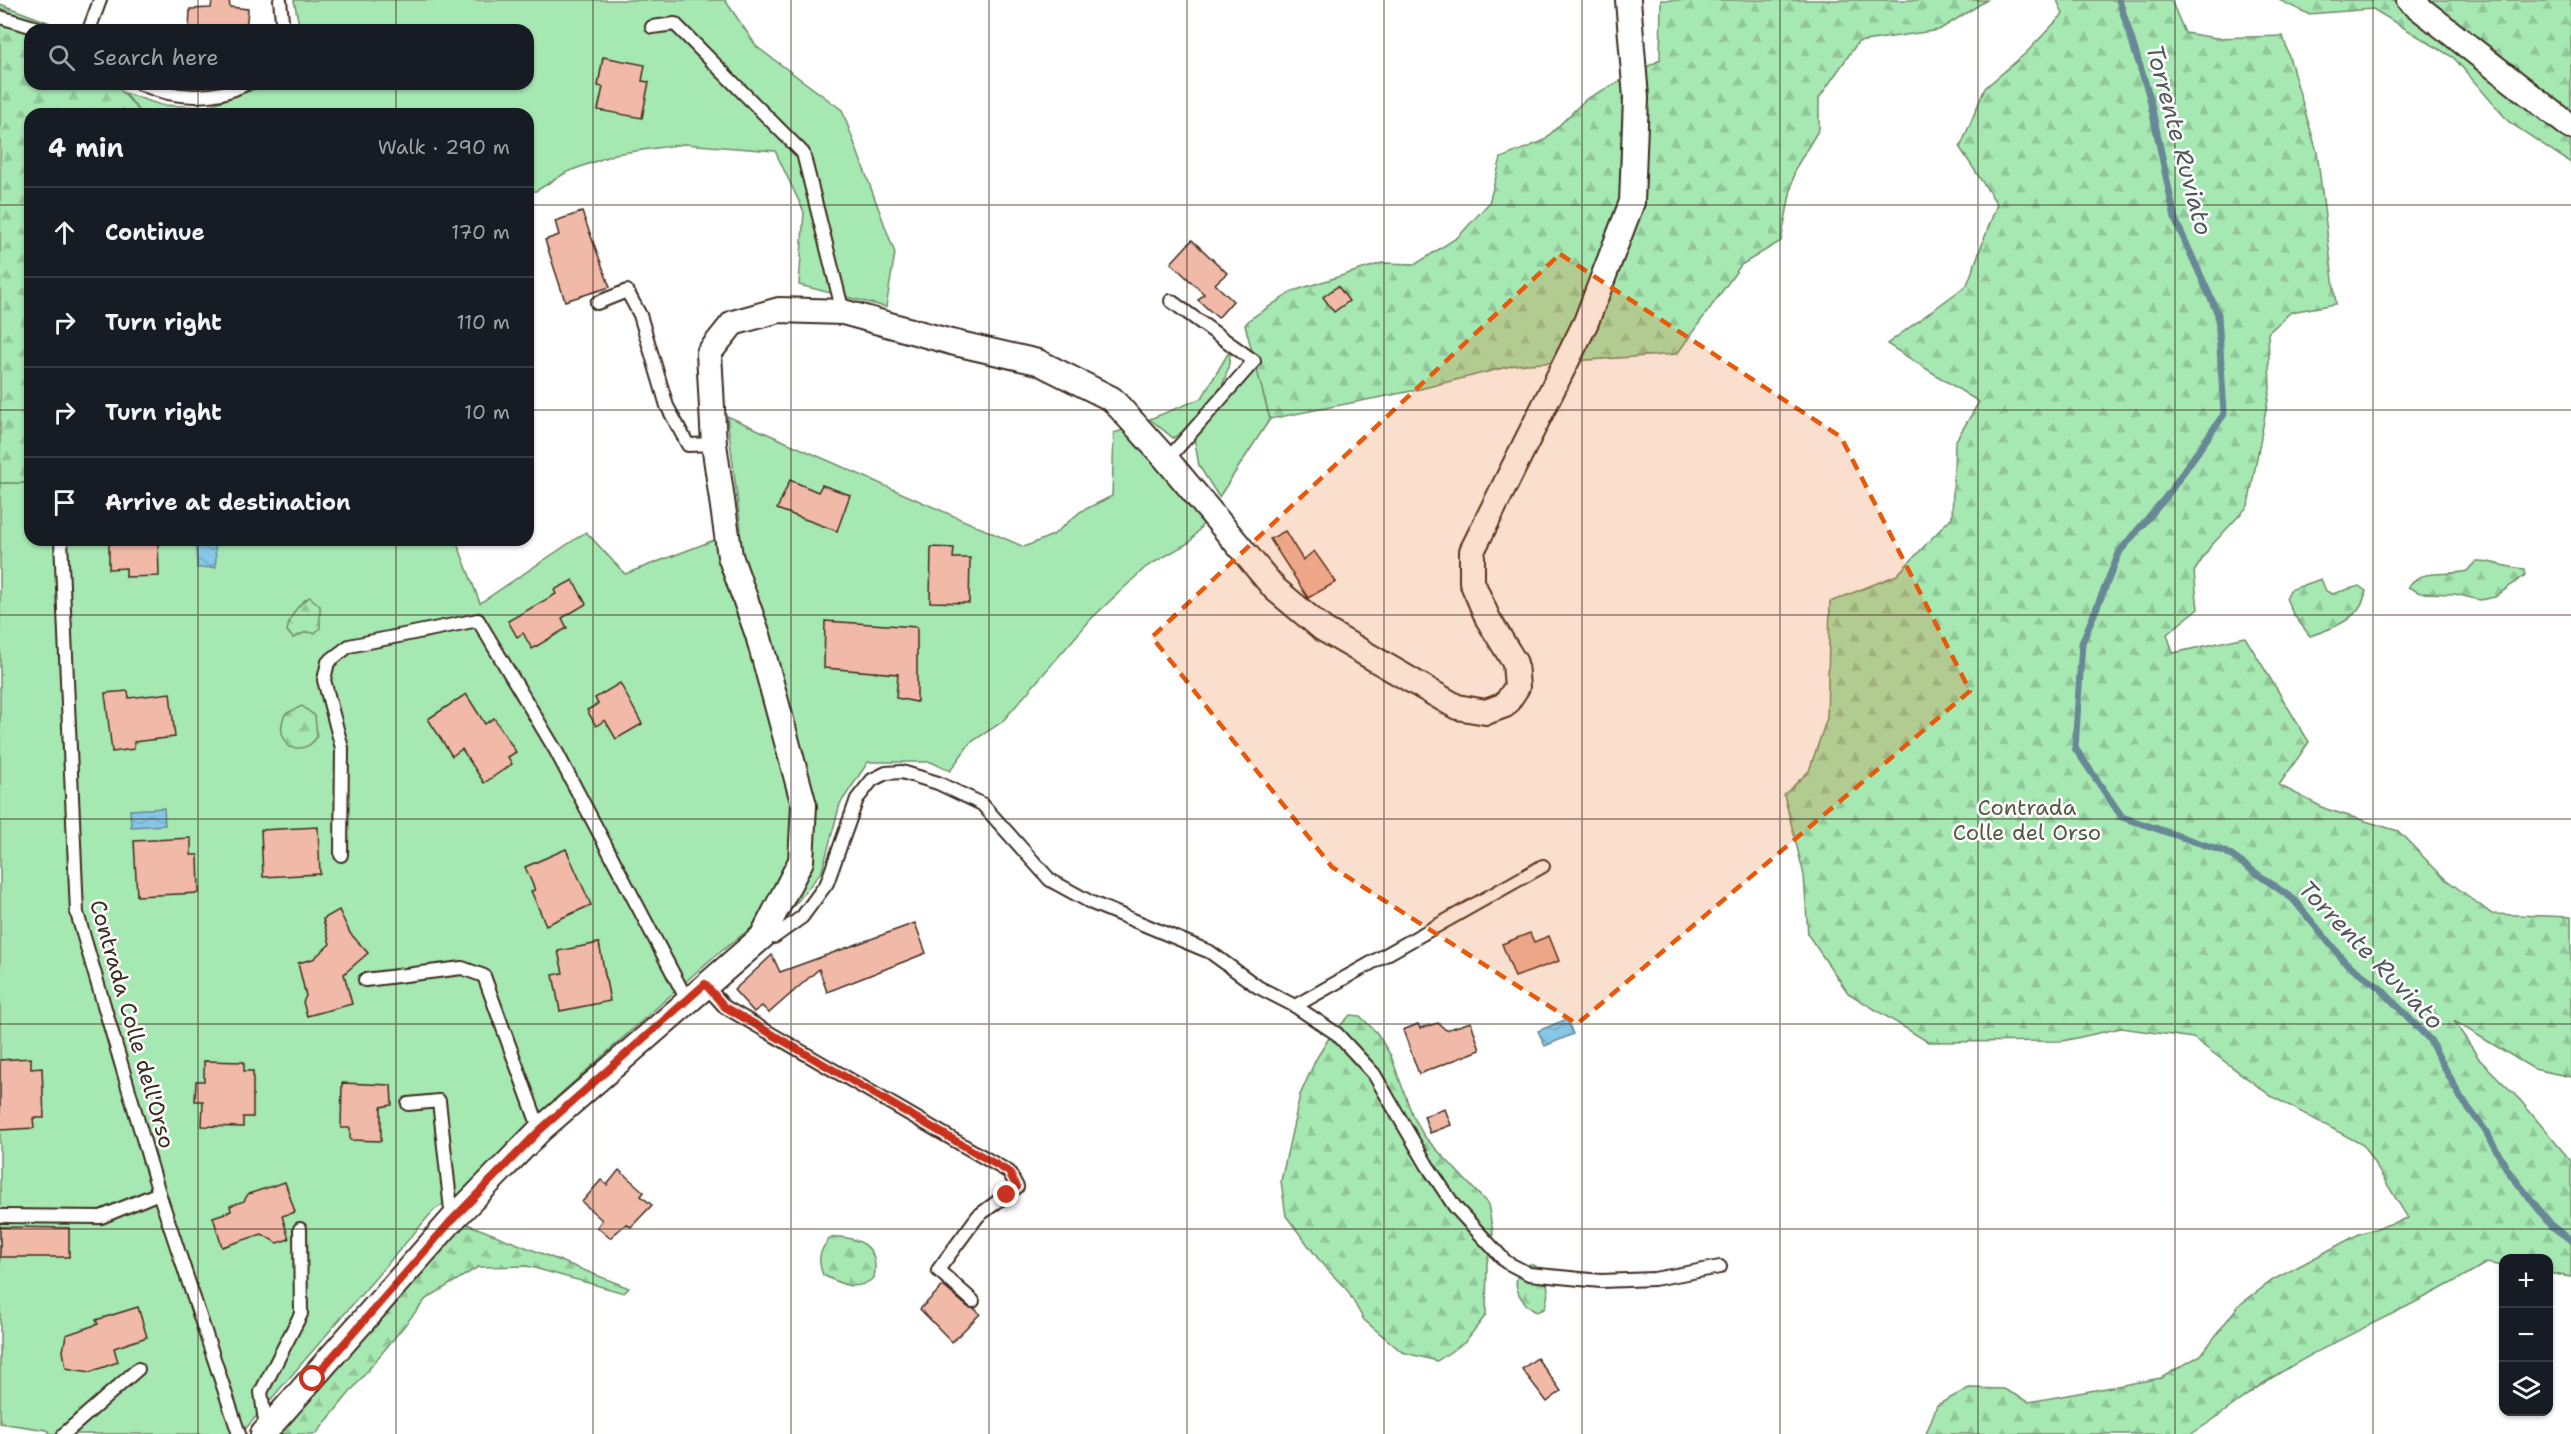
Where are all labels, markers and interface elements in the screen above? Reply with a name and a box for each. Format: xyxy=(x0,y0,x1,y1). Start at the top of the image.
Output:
search box xyxy=(24,24,534,90)
icon: search xyxy=(45,41,78,74)
water label: Torrente Ruviato xyxy=(2138,41,2220,239)
text: Search here xyxy=(93,43,219,72)
text: 4 min xyxy=(48,130,124,165)
text: Walk · 290 m xyxy=(378,134,510,160)
icon: ahead xyxy=(48,216,81,249)
text: Continue xyxy=(105,218,205,247)
text: 170 m xyxy=(451,219,510,245)
icon: right xyxy=(48,306,81,339)
text: Turn right xyxy=(105,308,222,337)
text: 110 m xyxy=(456,309,510,335)
icon: right xyxy=(48,396,81,429)
text: Turn right xyxy=(105,398,222,427)
text: 10 m xyxy=(464,399,510,425)
icon: arrive xyxy=(48,486,81,519)
text: Arrive at destination xyxy=(105,488,351,517)
park label: Contrada Colle del Orso xyxy=(1953,793,2101,847)
water label: Torrente Ruviato xyxy=(2291,873,2451,1037)
street label: Contrada Colle dell'Orso xyxy=(83,896,182,1152)
route end xyxy=(993,1181,1019,1207)
map controls xyxy=(2499,1254,2553,1416)
button: + xyxy=(2499,1254,2553,1308)
button: − xyxy=(2499,1308,2553,1362)
button: layers xyxy=(2499,1362,2553,1416)
route start xyxy=(299,1365,325,1391)

